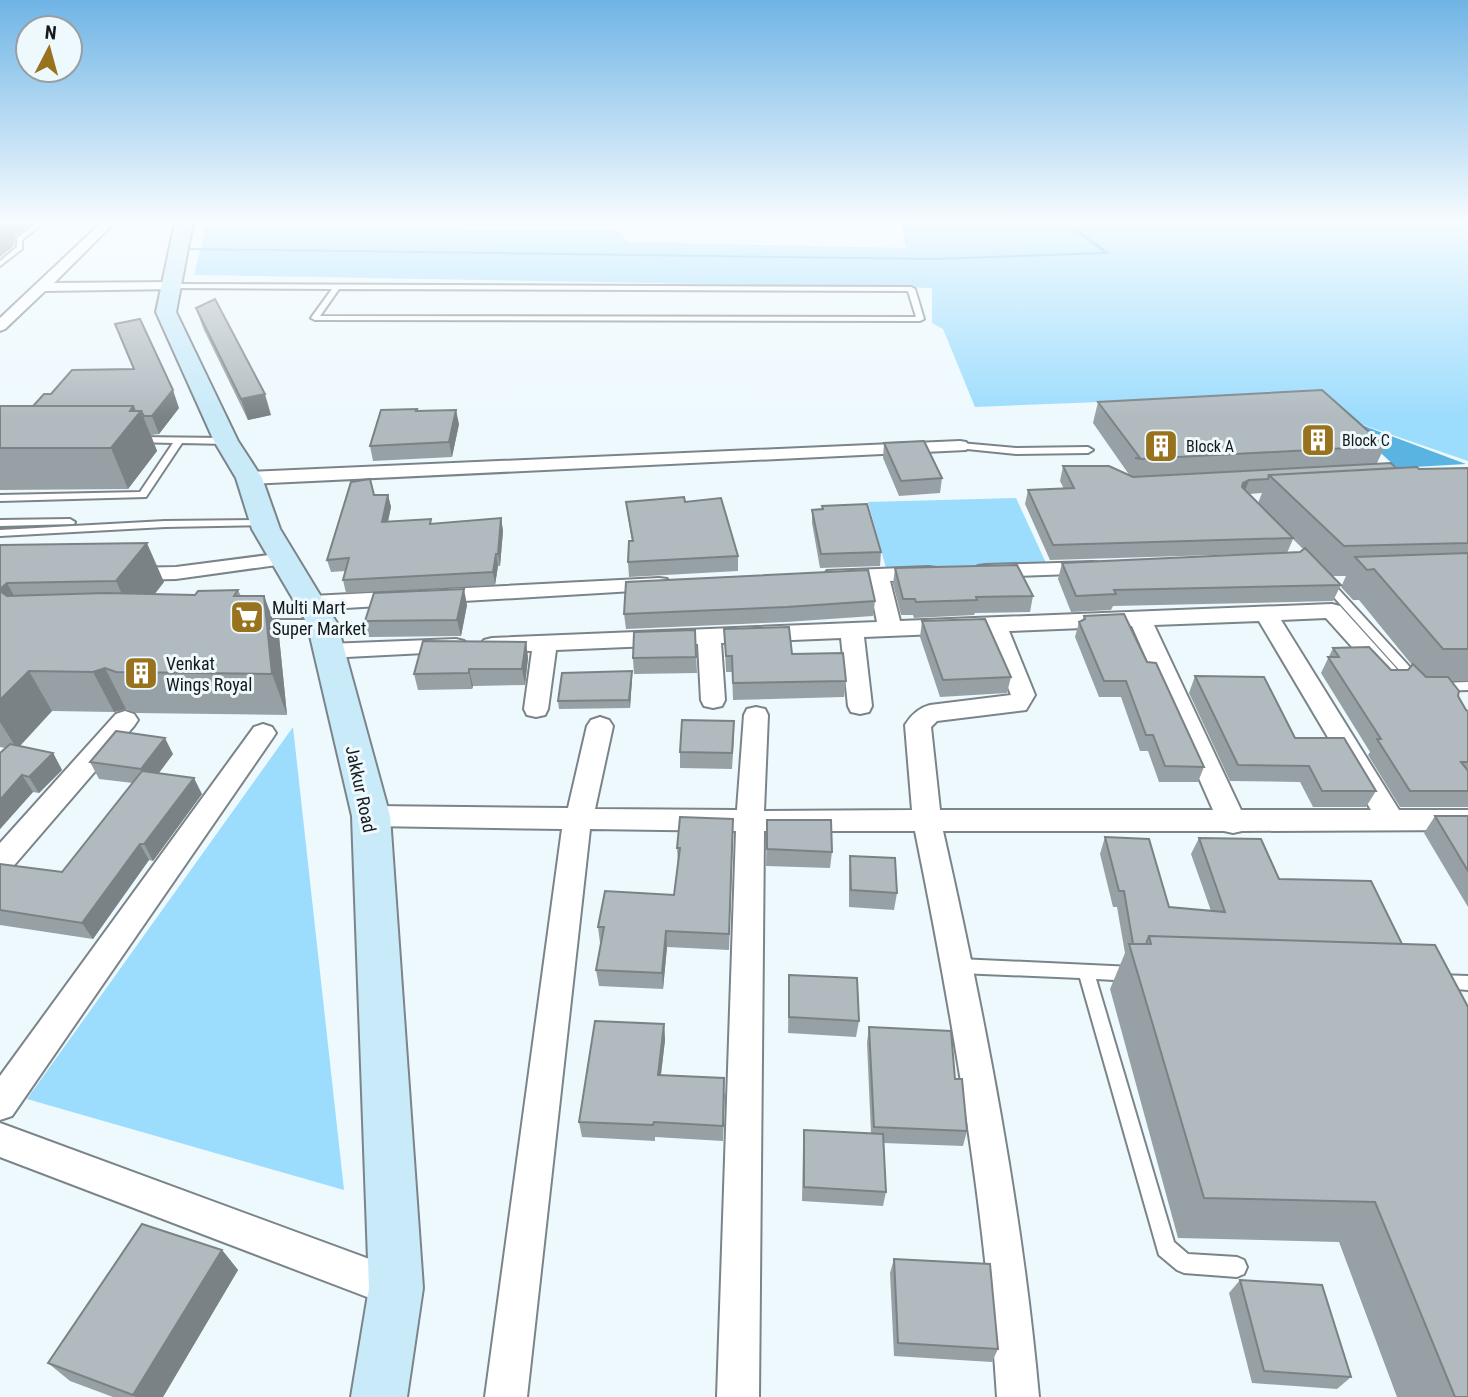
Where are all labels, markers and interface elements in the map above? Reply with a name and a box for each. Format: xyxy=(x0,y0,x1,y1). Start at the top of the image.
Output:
north arrow xyxy=(14,14,84,84)
text: N xyxy=(44,21,58,45)
building icon: Block C xyxy=(1299,421,1337,459)
building icon: Block A xyxy=(1142,427,1180,465)
place label: Block C xyxy=(1342,431,1390,450)
place label: Block A xyxy=(1186,437,1234,456)
place label: Multi Mart Super Market xyxy=(272,597,366,639)
supermarket icon: Multi Mart Super Market xyxy=(228,598,266,636)
place label: Venkat Wings Royal xyxy=(166,653,252,695)
building icon: Venkat Wings Royal xyxy=(122,654,160,692)
street label: Jakkur Road xyxy=(342,744,380,834)

